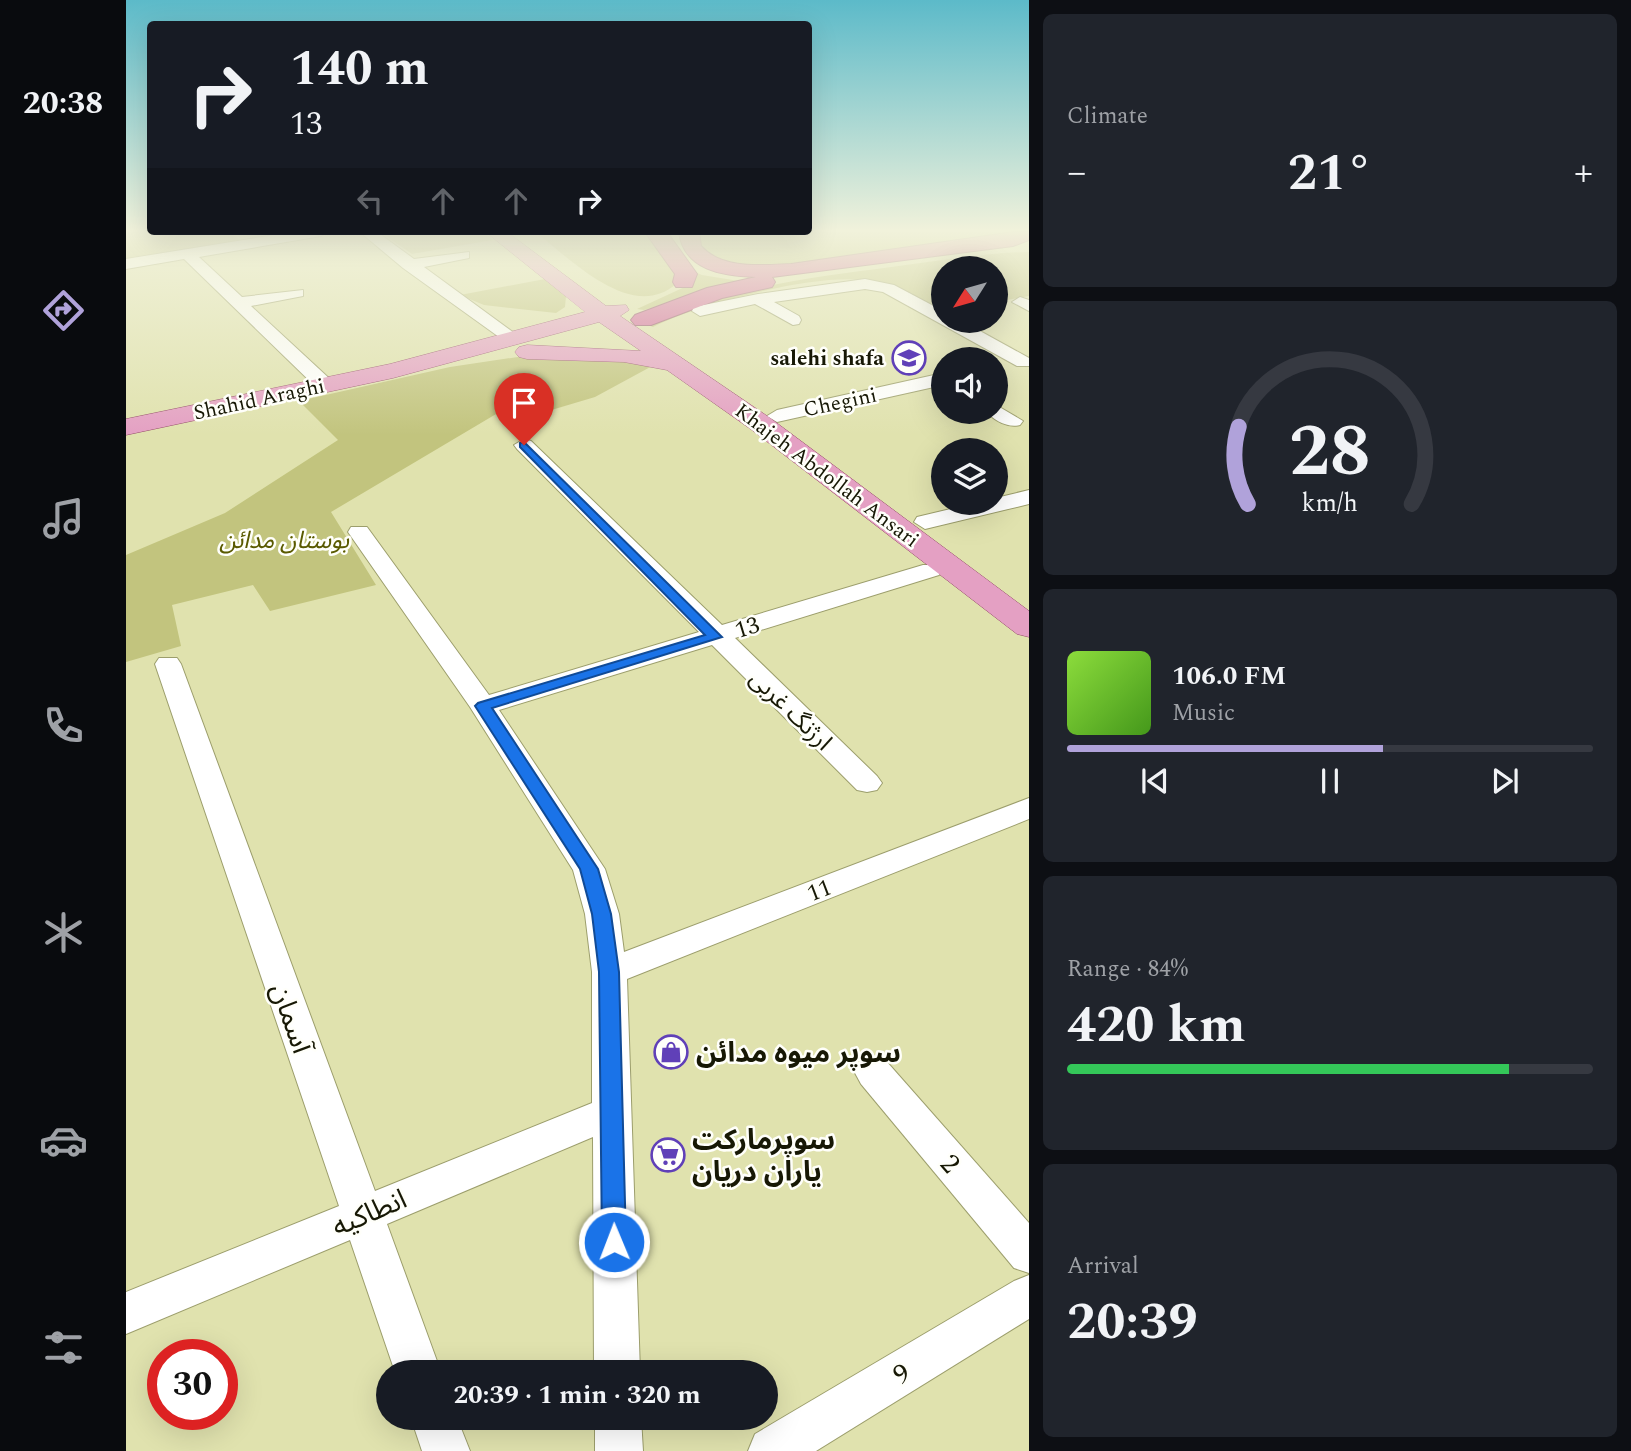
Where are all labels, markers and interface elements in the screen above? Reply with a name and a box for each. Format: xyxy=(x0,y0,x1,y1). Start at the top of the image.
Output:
text: 140 m xyxy=(290,32,429,107)
icon: right xyxy=(175,49,266,140)
text: 20:38 xyxy=(23,79,103,128)
text: Climate xyxy=(1067,99,1148,134)
text: 13 xyxy=(290,100,322,149)
text: 21° xyxy=(1288,134,1372,213)
text: − xyxy=(1067,144,1086,202)
text: + xyxy=(1574,144,1593,202)
icon: left xyxy=(351,182,389,220)
icon: ahead xyxy=(424,182,462,220)
icon: ahead xyxy=(497,182,535,220)
icon: right xyxy=(570,182,608,220)
north arrow xyxy=(931,256,1008,332)
map controls xyxy=(931,256,1008,515)
icon: directions xyxy=(39,286,88,335)
school or university icon: salehi shafa xyxy=(890,339,928,377)
place label: salehi shafa xyxy=(770,343,884,375)
button: sound xyxy=(931,347,1008,424)
street label: Shahid Araghi xyxy=(191,370,328,430)
pin xyxy=(494,373,554,445)
street label: Chegini xyxy=(801,380,880,426)
icon: arrive xyxy=(505,384,543,422)
street label: Khajeh Abdollah Ansari xyxy=(727,396,925,556)
text: 28 xyxy=(1289,398,1371,509)
button: layers xyxy=(931,438,1008,515)
text: km/h xyxy=(1302,485,1358,523)
icon: music xyxy=(39,494,88,543)
park label: بوستان مدائن xyxy=(219,523,349,559)
street label: 13 xyxy=(731,607,764,649)
text: 106.0 FM xyxy=(1172,656,1286,696)
street label: ارژنگ غربی xyxy=(741,662,840,760)
text: Music xyxy=(1172,696,1235,731)
icon: phone xyxy=(39,701,88,750)
icon: previous xyxy=(1136,762,1174,800)
icon: pause xyxy=(1311,762,1349,800)
icon: next xyxy=(1486,762,1524,800)
street label: 11 xyxy=(802,870,837,912)
icon: climate xyxy=(39,908,88,957)
text: Range · 84% xyxy=(1067,952,1188,987)
street label: آسمان xyxy=(259,977,323,1061)
text: 420 km xyxy=(1067,986,1246,1065)
place label: سوپر میوه مدائن xyxy=(696,1032,901,1075)
shop icon: سوپر میوه مدائن xyxy=(652,1033,690,1071)
icon: car xyxy=(39,1116,88,1165)
place label: سوپرمارکت یاران دریان xyxy=(692,1119,835,1194)
supermarket icon: سوپرمارکت یاران دریان xyxy=(649,1136,687,1174)
street label: 2 xyxy=(929,1145,971,1183)
street label: انطاکیه xyxy=(325,1178,414,1248)
position arrow xyxy=(577,1205,651,1279)
text: Arrival xyxy=(1067,1249,1139,1284)
text: 20:39 xyxy=(1067,1283,1198,1362)
icon: filters xyxy=(39,1323,88,1372)
speed limit sign: 30 xyxy=(147,1339,238,1430)
street label: 9 xyxy=(885,1352,919,1396)
text: 20:39 · 1 min · 320 m xyxy=(453,1375,701,1415)

